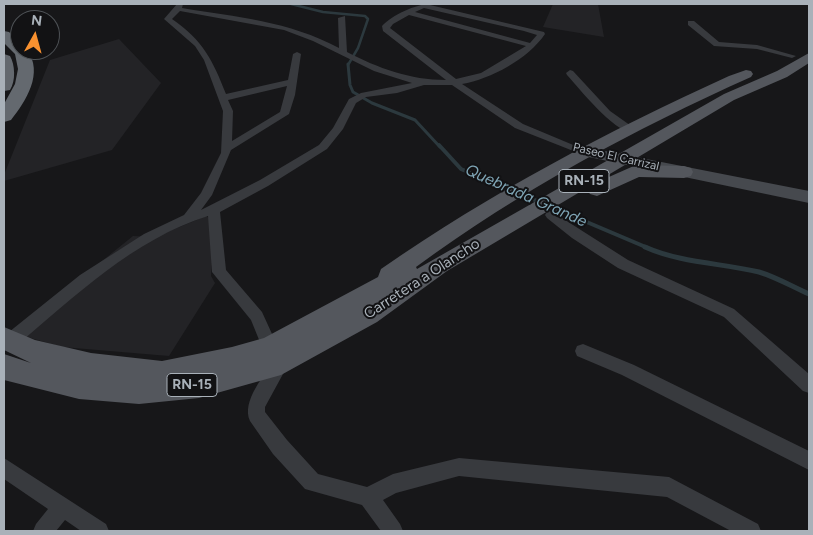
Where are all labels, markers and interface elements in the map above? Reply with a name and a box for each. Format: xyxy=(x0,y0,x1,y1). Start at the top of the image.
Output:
north arrow xyxy=(10,10,60,60)
text: N xyxy=(30,12,43,30)
street label: Paseo El Carrizal xyxy=(571,140,661,174)
water label: Quebrada Grande xyxy=(462,161,590,231)
road number: RN-15 xyxy=(559,170,609,192)
street label: Carretera a Olancho xyxy=(361,235,483,323)
road number: RN-15 xyxy=(167,374,217,396)

